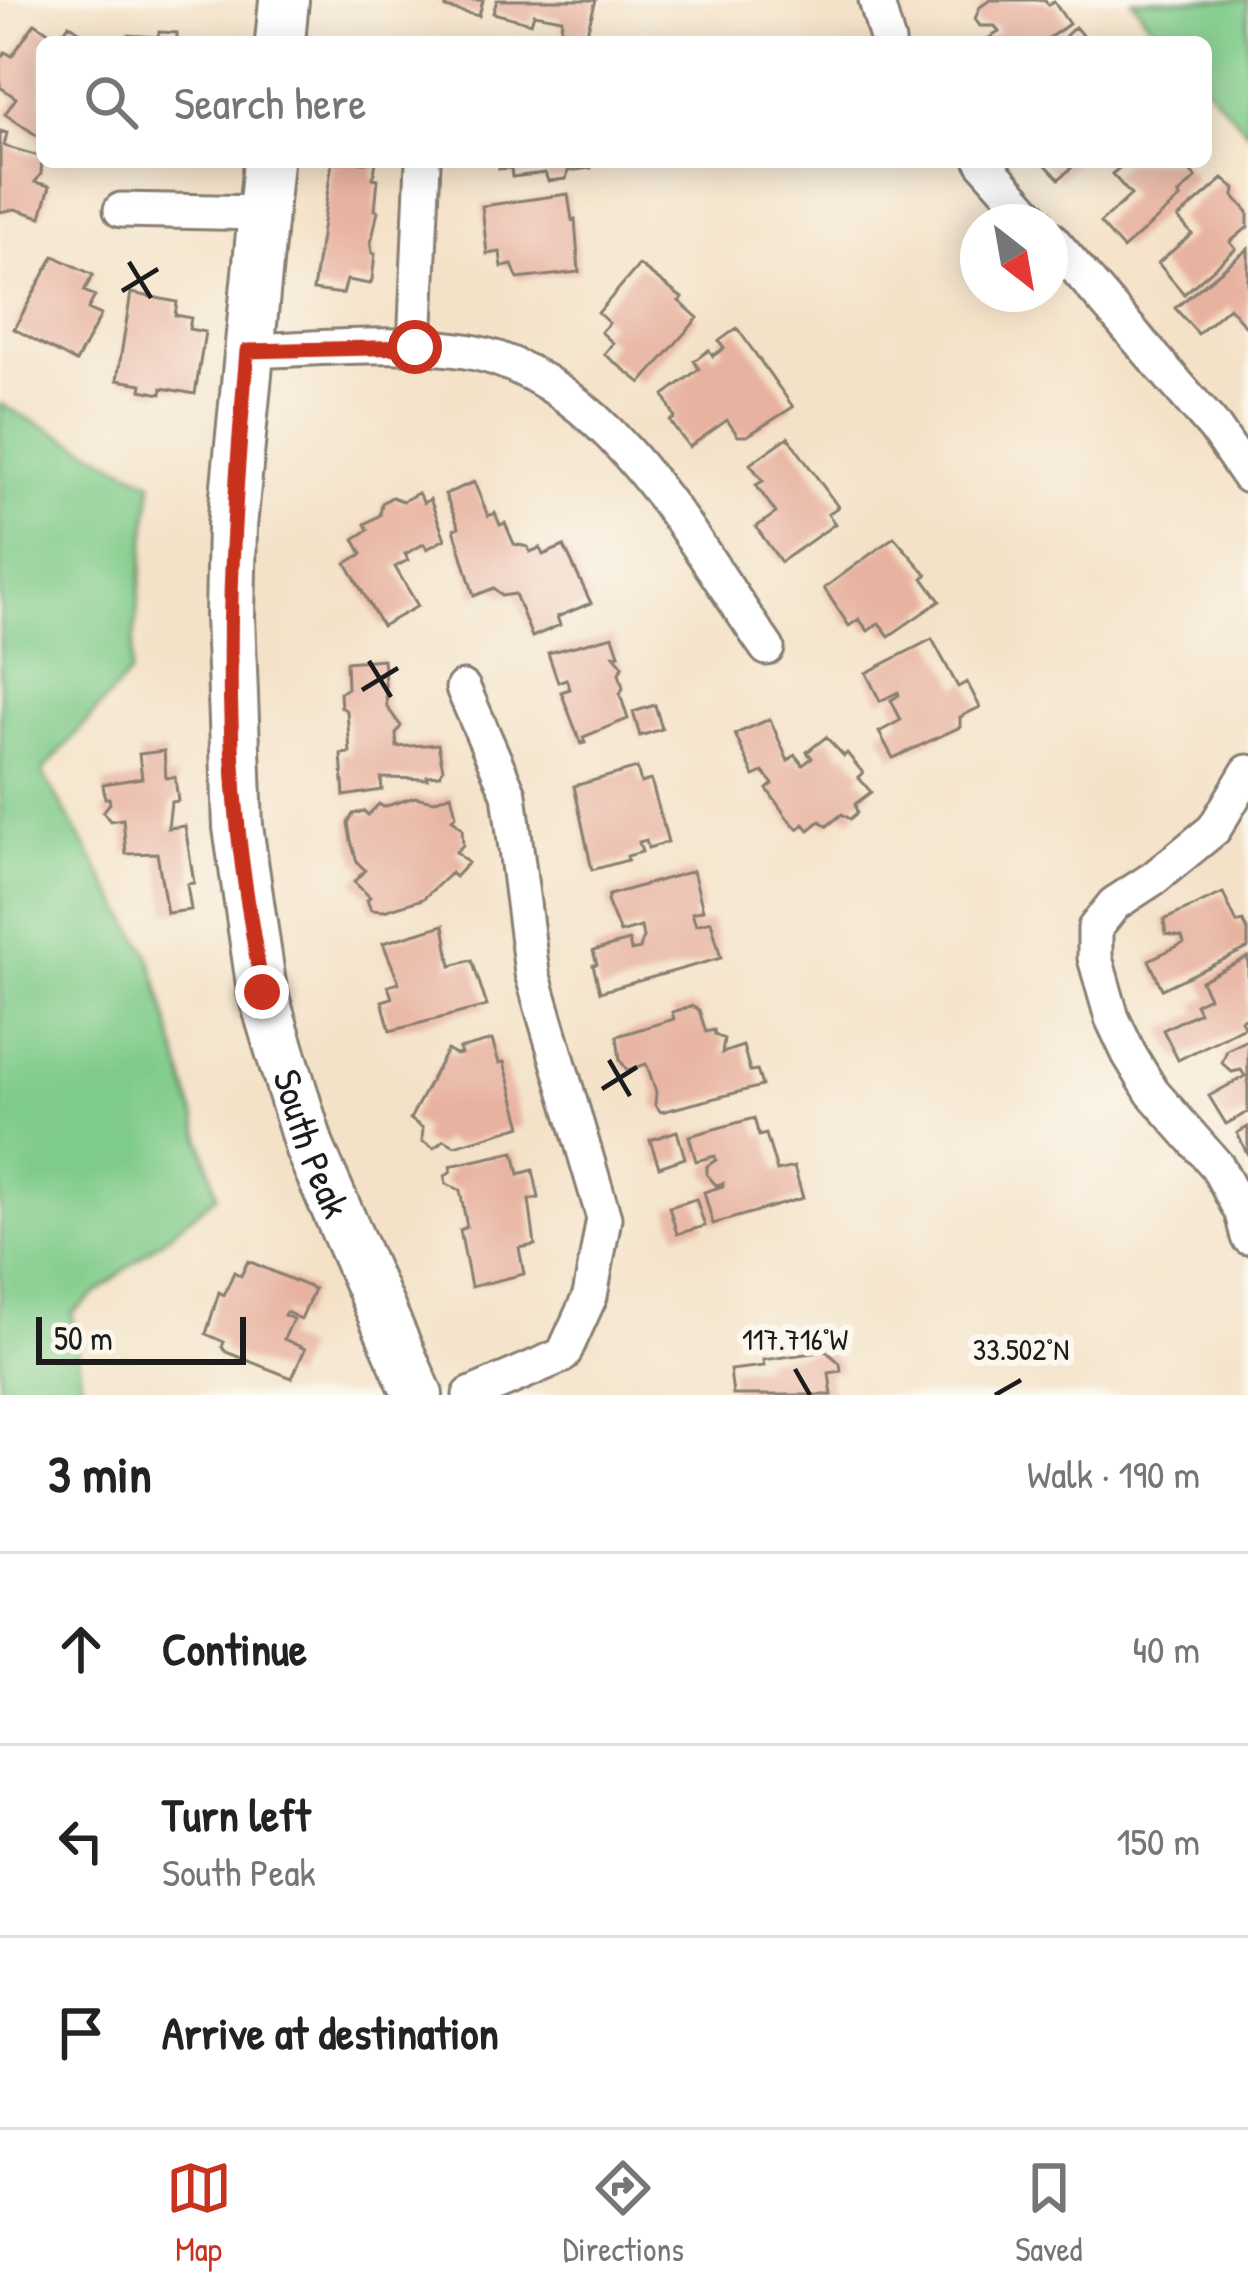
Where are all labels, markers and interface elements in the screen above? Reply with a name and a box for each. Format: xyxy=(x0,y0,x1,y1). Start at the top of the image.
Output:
search box xyxy=(36,36,1212,168)
icon: search xyxy=(78,69,144,135)
text: Search here xyxy=(174,72,366,133)
north arrow xyxy=(960,204,1068,312)
route start xyxy=(388,320,442,374)
route end xyxy=(235,965,289,1019)
street label: South Peak xyxy=(261,1063,364,1225)
scale bar xyxy=(36,1311,246,1364)
text: 50 m xyxy=(54,1316,113,1360)
text: 117.716°W xyxy=(742,1319,849,1359)
text: 33.502°N xyxy=(973,1329,1069,1369)
text: 3 min xyxy=(48,1439,152,1508)
text: Walk · 190 m xyxy=(1027,1447,1200,1500)
icon: ahead xyxy=(48,1616,114,1682)
text: Continue xyxy=(162,1618,307,1679)
text: 40 m xyxy=(1132,1622,1200,1675)
text: Turn left xyxy=(162,1784,311,1845)
icon: left xyxy=(48,1808,114,1874)
text: 150 m xyxy=(1116,1814,1200,1867)
text: South Peak xyxy=(162,1845,316,1898)
icon: arrive xyxy=(48,2000,114,2066)
text: Arrive at destination xyxy=(162,2002,499,2063)
tab: Map xyxy=(166,2155,232,2271)
tab: Directions xyxy=(563,2155,684,2271)
tab: Saved xyxy=(1015,2155,1082,2271)

